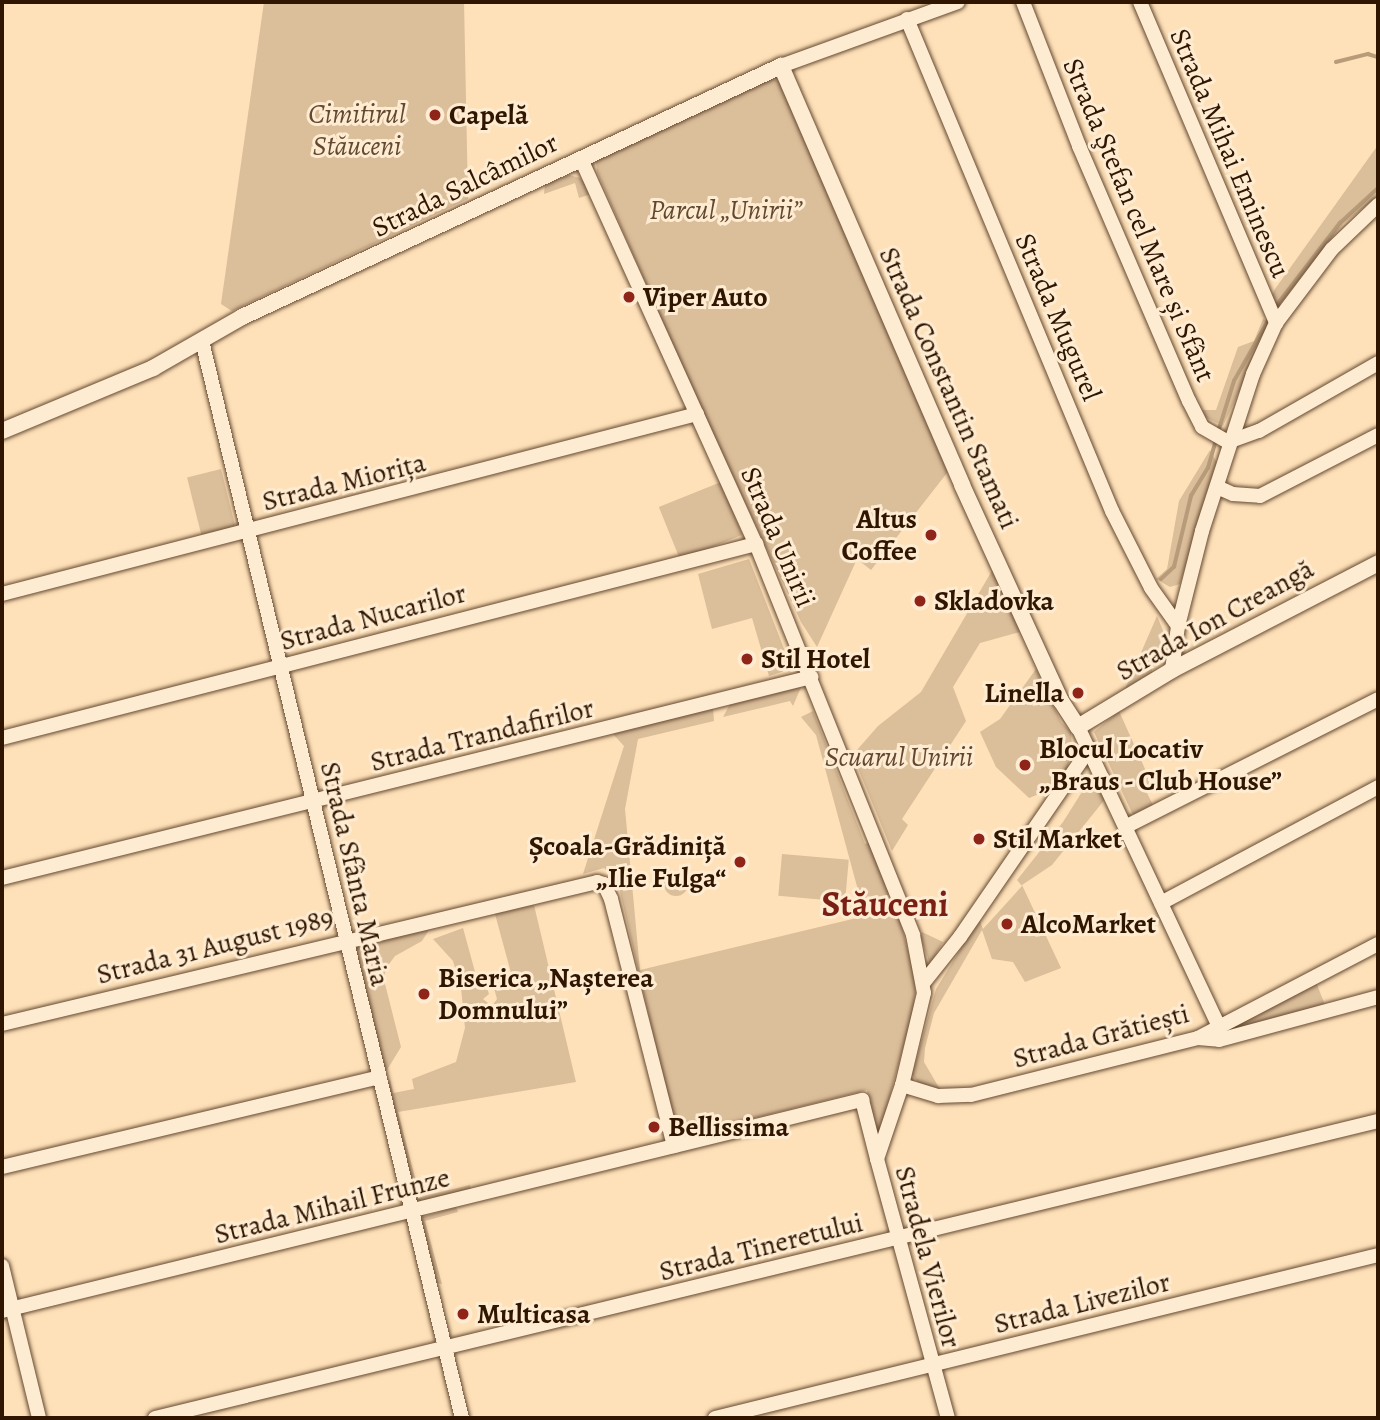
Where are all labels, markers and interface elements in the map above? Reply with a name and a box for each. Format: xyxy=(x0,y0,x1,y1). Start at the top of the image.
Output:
street label: Strada Mihai Eminescu xyxy=(1162,24,1298,282)
street label: Strada Ştefan cel Mare și Sfânt xyxy=(1056,53,1222,387)
park label: Cimitirul Stăuceni xyxy=(308,97,406,163)
place label: Capelă xyxy=(449,98,528,132)
marker: Capelă xyxy=(427,107,443,123)
street label: Strada Salcâmilor xyxy=(367,125,563,245)
park label: Parcul „Unirii” xyxy=(649,193,803,227)
street label: Strada Mugurel xyxy=(1008,228,1108,406)
street label: Strada Constantin Stamati xyxy=(872,242,1026,534)
place label: Viper Auto xyxy=(643,280,768,314)
marker: Viper Auto xyxy=(621,289,637,305)
street label: Strada Miorița xyxy=(259,445,429,519)
street label: Strada Unirii xyxy=(733,462,823,612)
place label: Altus Coffee xyxy=(841,502,917,568)
marker: Altus Coffee xyxy=(923,527,939,543)
street label: Strada Ion Creangă xyxy=(1110,552,1320,688)
street label: Strada Nucarilor xyxy=(276,576,470,658)
place label: Skladovka xyxy=(934,584,1054,618)
marker: Skladovka xyxy=(912,593,928,609)
place label: Stil Hotel xyxy=(761,642,870,676)
marker: Stil Hotel xyxy=(739,651,755,667)
place label: Linella xyxy=(984,676,1064,710)
marker: Linella xyxy=(1070,685,1086,701)
street label: Strada Trandafirilor xyxy=(367,691,597,779)
place label: Blocul Locativ „Braus - Club House” xyxy=(1039,732,1283,798)
park label: Scuarul Unirii xyxy=(825,740,973,774)
marker: Blocul Locativ „Braus - Club House” xyxy=(1017,757,1033,773)
street label: Strada Sfânta Maria xyxy=(313,758,397,990)
place label: Stil Market xyxy=(993,822,1122,856)
place label: Școala-Grădiniță „Ilie Fulga“ xyxy=(529,829,726,895)
marker: Stil Market xyxy=(971,831,987,847)
marker: Școala-Grădiniță „Ilie Fulga“ xyxy=(732,854,748,870)
district label: Stăuceni xyxy=(822,883,948,925)
street label: Strada 31 August 1989 xyxy=(93,900,337,992)
place label: AlcoMarket xyxy=(1021,907,1156,941)
marker: AlcoMarket xyxy=(999,916,1015,932)
place label: Biserica „Nașterea Domnului” xyxy=(438,961,654,1027)
marker: Biserica „Nașterea Domnului” xyxy=(416,986,432,1002)
street label: Strada Grătiești xyxy=(1009,996,1193,1076)
place label: Bellissima xyxy=(668,1110,789,1144)
marker: Bellissima xyxy=(646,1119,662,1135)
street label: Strada Mihail Frunze xyxy=(211,1161,453,1251)
street label: Stradela Vierilor xyxy=(888,1162,968,1352)
street label: Strada Tineretului xyxy=(656,1205,866,1289)
street label: Strada Livezilor xyxy=(991,1265,1173,1341)
place label: Multicasa xyxy=(477,1297,590,1331)
marker: Multicasa xyxy=(455,1306,471,1322)

